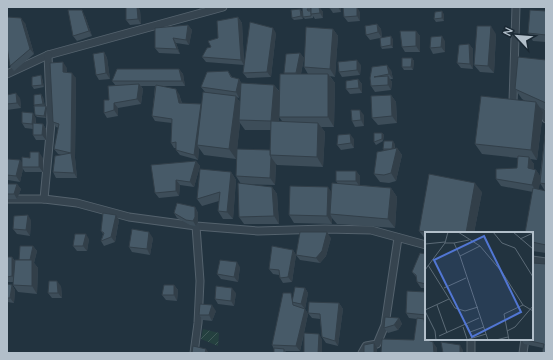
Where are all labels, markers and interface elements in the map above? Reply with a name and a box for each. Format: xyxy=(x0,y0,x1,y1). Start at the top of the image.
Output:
north arrow xyxy=(497,16,537,56)
text: N xyxy=(499,24,516,38)
inset map xyxy=(425,232,533,340)

